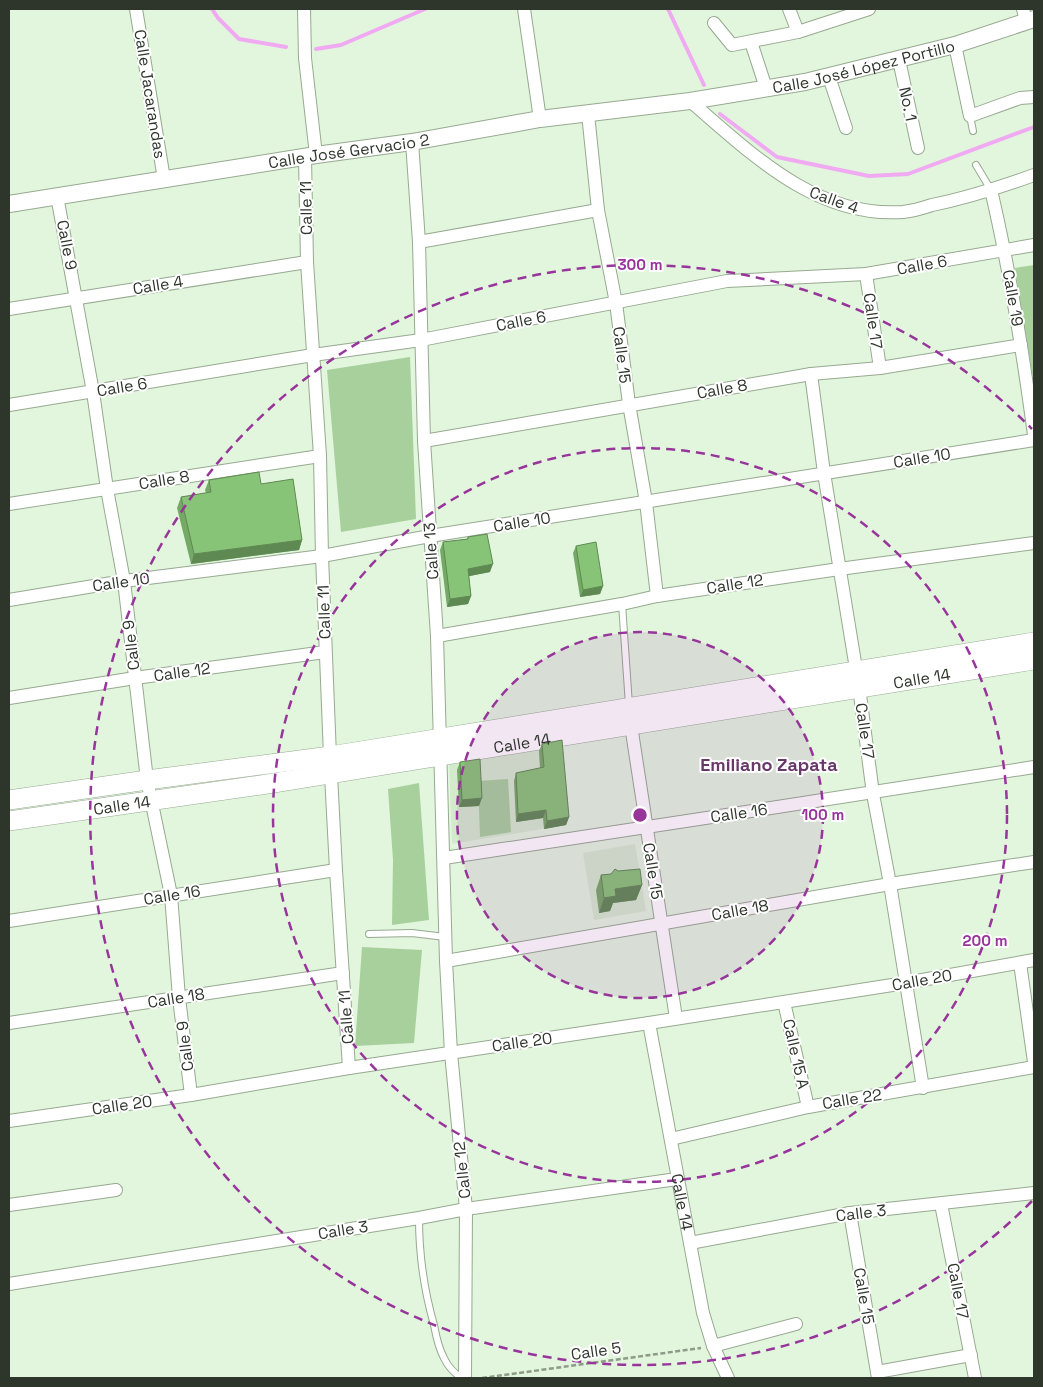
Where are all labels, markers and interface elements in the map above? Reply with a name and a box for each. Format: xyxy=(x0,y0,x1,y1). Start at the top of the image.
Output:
street label: Calle Jacarandas xyxy=(129,28,171,160)
street label: Calle José López Portillo xyxy=(771,35,957,98)
street label: No. 1 xyxy=(894,85,922,123)
street label: Calle José Gervacio 2 xyxy=(267,129,431,173)
street label: Calle 11 xyxy=(295,181,317,235)
street label: Calle 4 xyxy=(806,181,862,219)
street label: Calle 9 xyxy=(52,218,82,272)
street label: Calle 6 xyxy=(895,250,949,280)
text: 300 m xyxy=(617,255,663,274)
street label: Calle 19 xyxy=(998,268,1028,328)
street label: Calle 4 xyxy=(131,271,185,299)
street label: Calle 17 xyxy=(859,292,887,350)
street label: Calle 6 xyxy=(494,306,548,336)
street label: Calle 15 xyxy=(608,325,636,385)
street label: Calle 6 xyxy=(95,373,149,401)
street label: Calle 8 xyxy=(695,374,749,404)
street label: Calle 10 xyxy=(892,443,952,473)
street label: Calle 8 xyxy=(137,466,191,494)
street label: Calle 10 xyxy=(492,507,552,537)
street label: Calle 13 xyxy=(419,522,443,580)
street label: Calle 10 xyxy=(91,568,151,596)
street label: Calle 12 xyxy=(705,569,765,599)
street label: Calle 11 xyxy=(313,585,335,639)
street label: Calle 9 xyxy=(117,619,145,671)
street label: Calle 12 xyxy=(152,658,212,686)
street label: Calle 14 xyxy=(892,663,952,693)
street label: Calle 17 xyxy=(851,702,879,760)
street label: Calle 14 xyxy=(492,728,552,758)
district label: Emiliano Zapata xyxy=(700,753,838,776)
street label: Calle 14 xyxy=(92,790,152,819)
street label: Calle 16 xyxy=(709,799,769,827)
text: 100 m xyxy=(802,805,844,824)
centre of rings xyxy=(631,806,649,824)
street label: Calle 15 xyxy=(638,841,668,901)
street label: Calle 16 xyxy=(142,880,202,910)
street label: Calle 18 xyxy=(710,895,770,925)
text: 200 m xyxy=(963,931,1007,950)
street label: Calle 20 xyxy=(890,964,954,996)
street label: Calle 18 xyxy=(146,983,206,1013)
street label: Calle 11 xyxy=(334,989,358,1045)
street label: Calle 15 A xyxy=(778,1017,814,1091)
street label: Calle 9 xyxy=(171,1020,199,1072)
street label: Calle 20 xyxy=(490,1027,554,1057)
street label: Calle 22 xyxy=(821,1084,883,1114)
street label: Calle 20 xyxy=(90,1090,154,1120)
street label: Calle 12 xyxy=(449,1140,475,1200)
street label: Calle 14 xyxy=(667,1172,698,1232)
street label: Calle 3 xyxy=(835,1199,887,1227)
street label: Calle 3 xyxy=(316,1216,370,1244)
street label: Calle 17 xyxy=(942,1261,974,1321)
street label: Calle 15 xyxy=(849,1266,879,1326)
street label: Calle 5 xyxy=(570,1337,622,1365)

